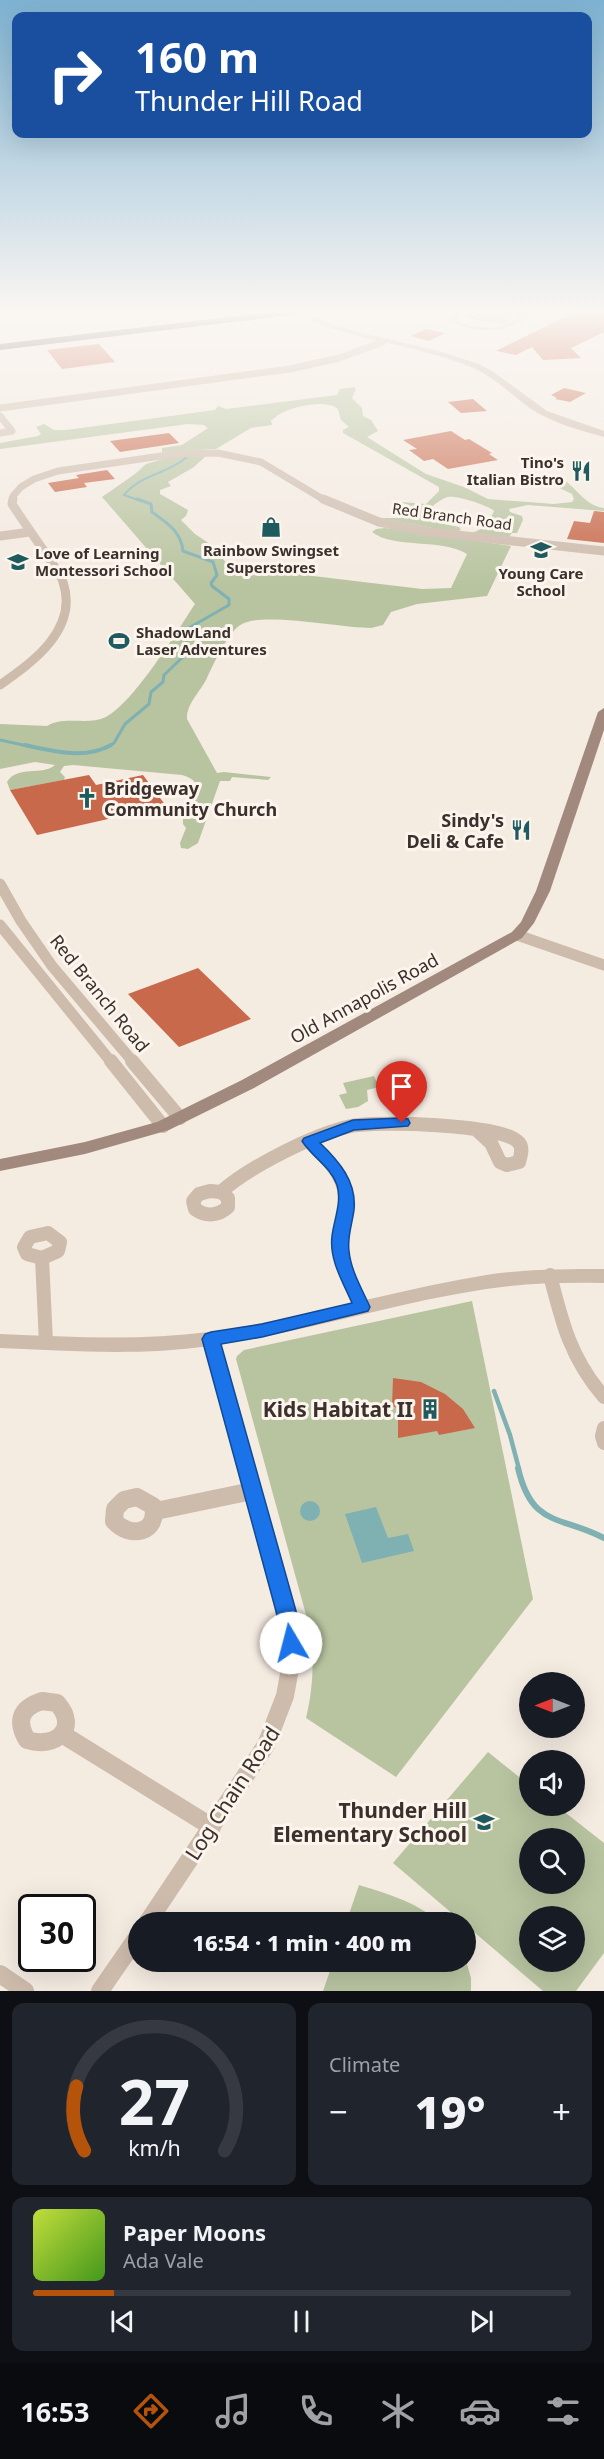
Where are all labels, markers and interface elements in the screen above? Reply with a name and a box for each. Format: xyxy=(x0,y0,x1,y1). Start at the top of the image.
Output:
text: 160 m xyxy=(135,28,259,85)
icon: right xyxy=(36,36,114,114)
text: Thunder Hill Road xyxy=(135,82,363,119)
place label: Tino's Italian Bistro xyxy=(467,452,564,489)
restaurant icon: Tino's Italian Bistro xyxy=(569,459,593,483)
street label: Red Branch Road xyxy=(391,498,513,534)
shop icon: Rainbow Swingset Superstores xyxy=(259,515,283,539)
school or university icon: Young Care School xyxy=(529,538,553,562)
place label: Rainbow Swingset Superstores xyxy=(203,540,340,577)
place label: Love of Learning Montessori School xyxy=(35,543,172,580)
school or university icon: Love of Learning Montessori School xyxy=(6,550,30,574)
place label: Young Care School xyxy=(499,563,583,600)
place label: ShadowLand Laser Adventures xyxy=(136,622,267,659)
sports icon: ShadowLand Laser Adventures xyxy=(107,629,131,653)
place label: Bridgeway Community Church xyxy=(104,776,277,821)
church icon: Bridgeway Community Church xyxy=(75,786,99,810)
place label: Sindy's Deli & Cafe xyxy=(406,808,504,853)
restaurant icon: Sindy's Deli & Cafe xyxy=(509,818,533,842)
street label: Red Branch Road xyxy=(45,929,155,1057)
street label: Old Annapolis Road xyxy=(286,947,442,1049)
pin xyxy=(376,1061,427,1123)
icon: arrive xyxy=(385,1070,418,1103)
place label: Kids Habitat II xyxy=(263,1395,413,1423)
building icon: Kids Habitat II xyxy=(418,1397,442,1421)
position arrow xyxy=(259,1611,323,1675)
north arrow xyxy=(519,1672,585,1738)
map controls xyxy=(519,1672,585,1972)
street label: Log Chain Road xyxy=(178,1721,286,1865)
button: sound xyxy=(519,1750,585,1816)
place label: Thunder Hill Elementary School xyxy=(273,1796,467,1848)
school or university icon: Thunder Hill Elementary School xyxy=(472,1810,496,1834)
button: search xyxy=(519,1828,585,1894)
speed limit sign: 30 xyxy=(18,1894,96,1972)
button: layers xyxy=(519,1906,585,1972)
text: 16:54 · 1 min · 400 m xyxy=(192,1927,412,1957)
text: Climate xyxy=(329,2051,400,2078)
text: 27 xyxy=(118,2058,190,2143)
text: 19° xyxy=(414,2081,486,2142)
text: − xyxy=(329,2089,348,2134)
text: + xyxy=(552,2089,571,2134)
text: km/h xyxy=(128,2133,180,2162)
text: Paper Moons xyxy=(123,2217,266,2247)
text: Ada Vale xyxy=(123,2247,204,2274)
icon: previous xyxy=(106,2305,139,2338)
icon: pause xyxy=(285,2305,318,2338)
icon: next xyxy=(465,2305,498,2338)
icon: directions xyxy=(130,2390,172,2432)
icon: music xyxy=(212,2390,254,2432)
icon: phone xyxy=(295,2390,337,2432)
icon: climate xyxy=(377,2390,419,2432)
icon: car xyxy=(459,2390,501,2432)
icon: filters xyxy=(542,2390,584,2432)
text: 16:53 xyxy=(20,2393,90,2430)

